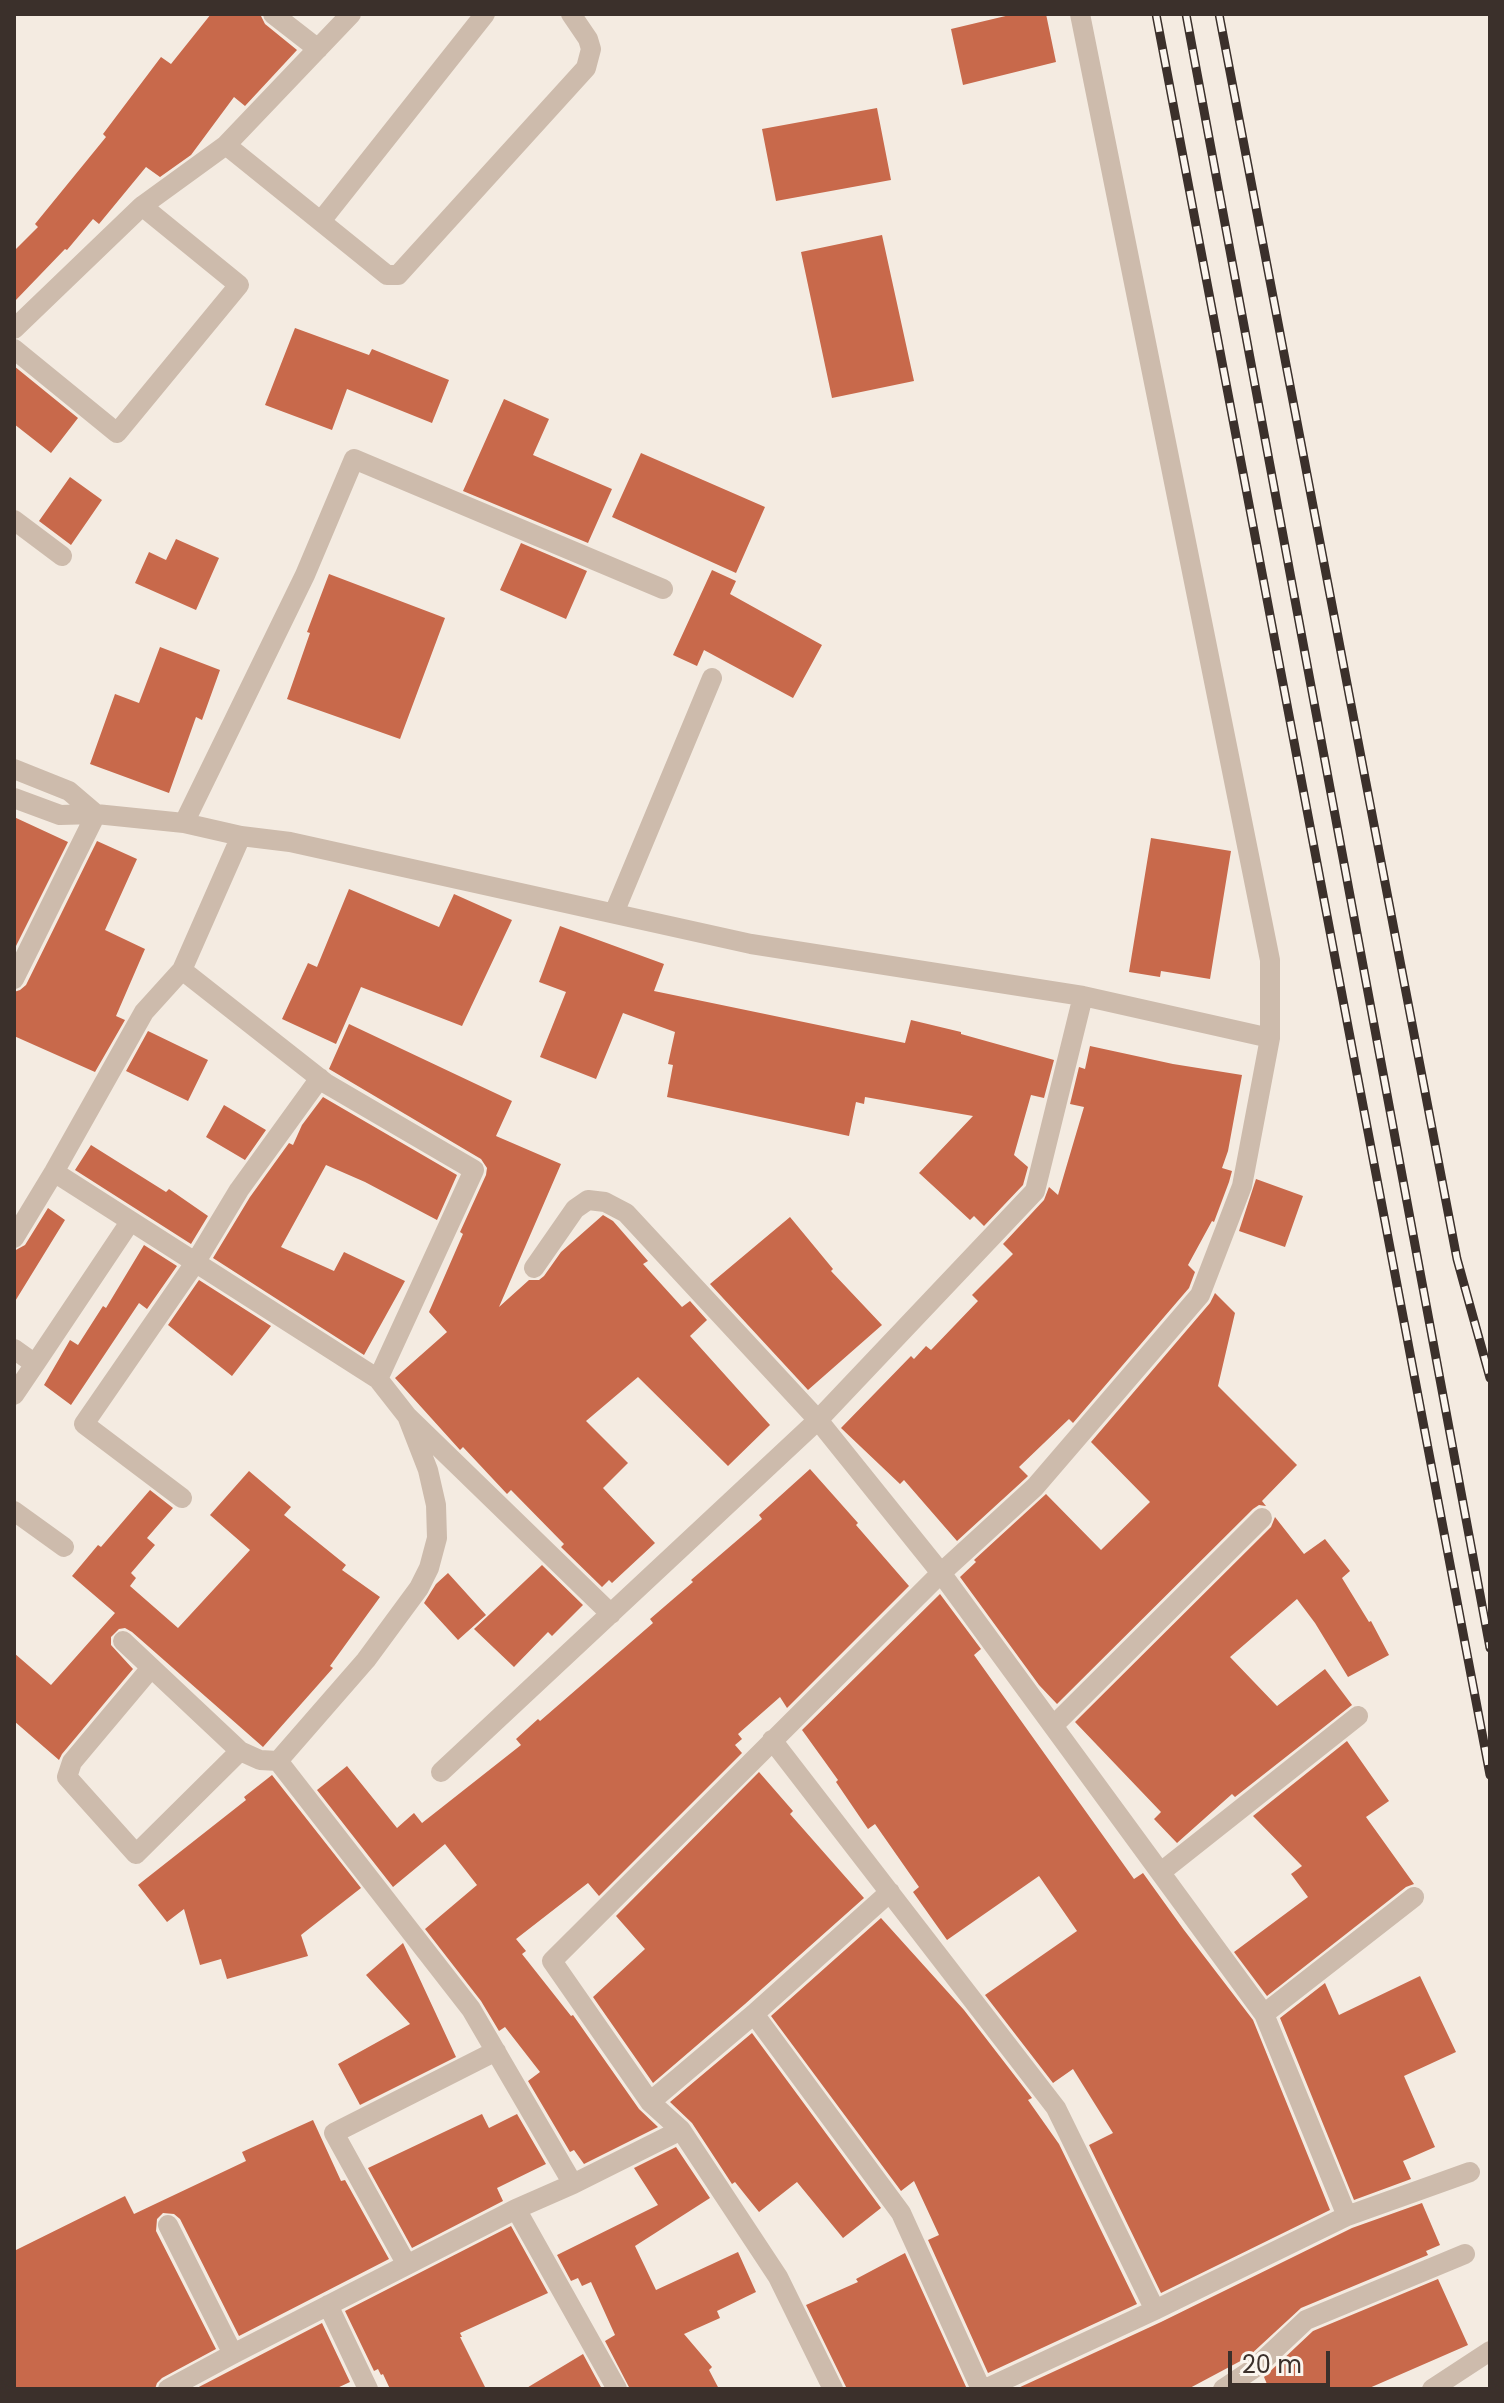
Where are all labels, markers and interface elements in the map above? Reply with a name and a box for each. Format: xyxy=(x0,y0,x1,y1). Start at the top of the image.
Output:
scale bar xyxy=(1232,2335,1334,2385)
text: 20 m xyxy=(1242,2348,1302,2381)

